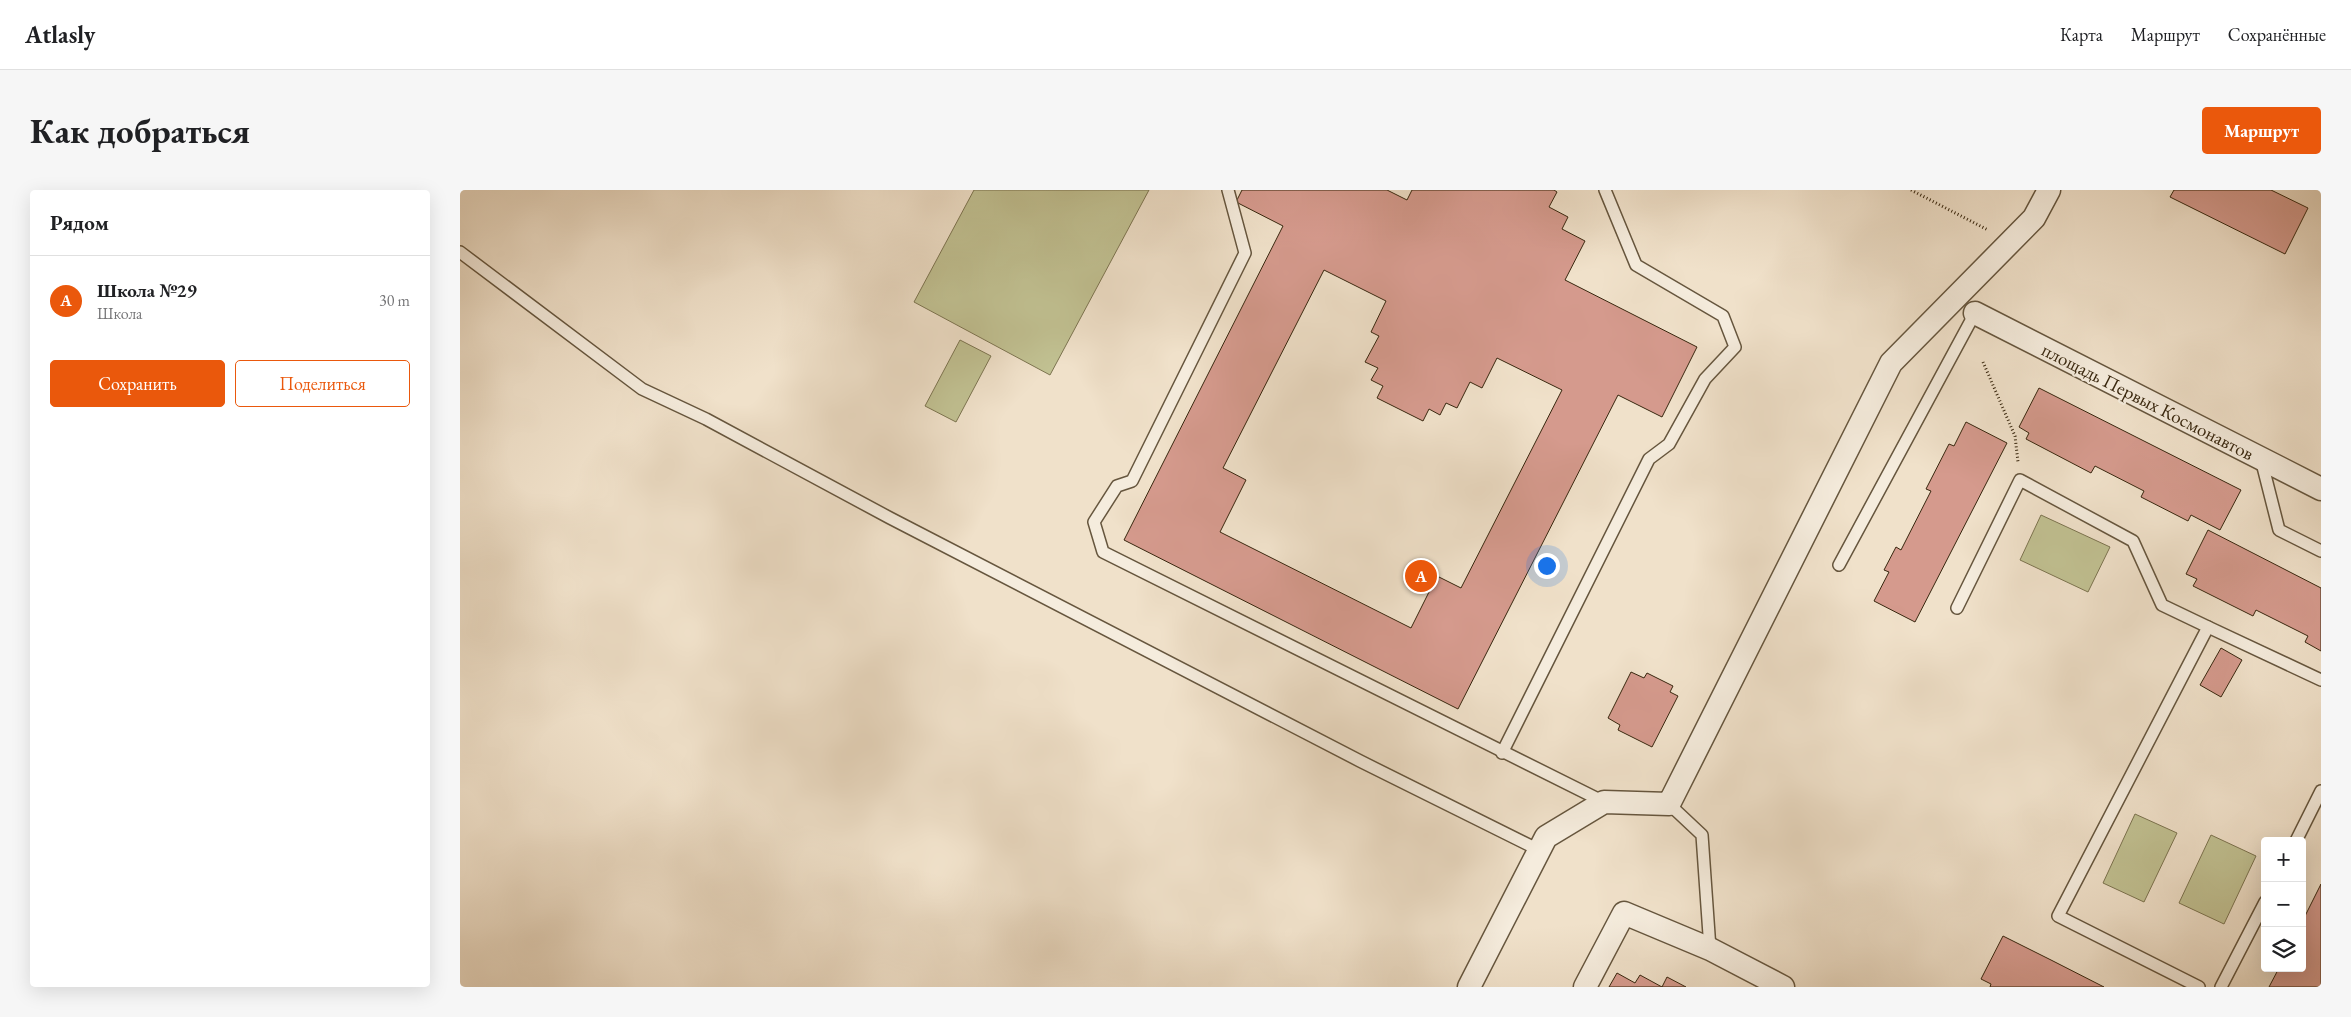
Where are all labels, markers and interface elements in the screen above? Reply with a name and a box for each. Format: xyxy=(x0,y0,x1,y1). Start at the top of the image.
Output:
text: Atlasly xyxy=(25,19,95,50)
text: Карта xyxy=(2060,23,2103,46)
text: Маршрут xyxy=(2131,23,2200,46)
text: Сохранённые xyxy=(2228,23,2326,46)
button: Маршрут xyxy=(2202,107,2321,154)
text: Как добраться xyxy=(30,108,250,153)
text: Рядом xyxy=(50,209,109,236)
text: Школа №29 xyxy=(97,278,197,303)
text: A xyxy=(60,290,72,311)
text: 30 m xyxy=(379,290,410,311)
text: Школа xyxy=(97,303,142,324)
street label: площадь Первых Космонавтов xyxy=(2037,337,2258,466)
button: Сохранить xyxy=(50,360,225,407)
button: Поделиться xyxy=(235,360,410,407)
your location xyxy=(1534,553,1560,579)
pin: A xyxy=(1405,557,1437,595)
map controls xyxy=(2261,837,2306,972)
button: + xyxy=(2261,837,2306,882)
button: − xyxy=(2261,882,2306,927)
button: layers xyxy=(2261,927,2306,972)

